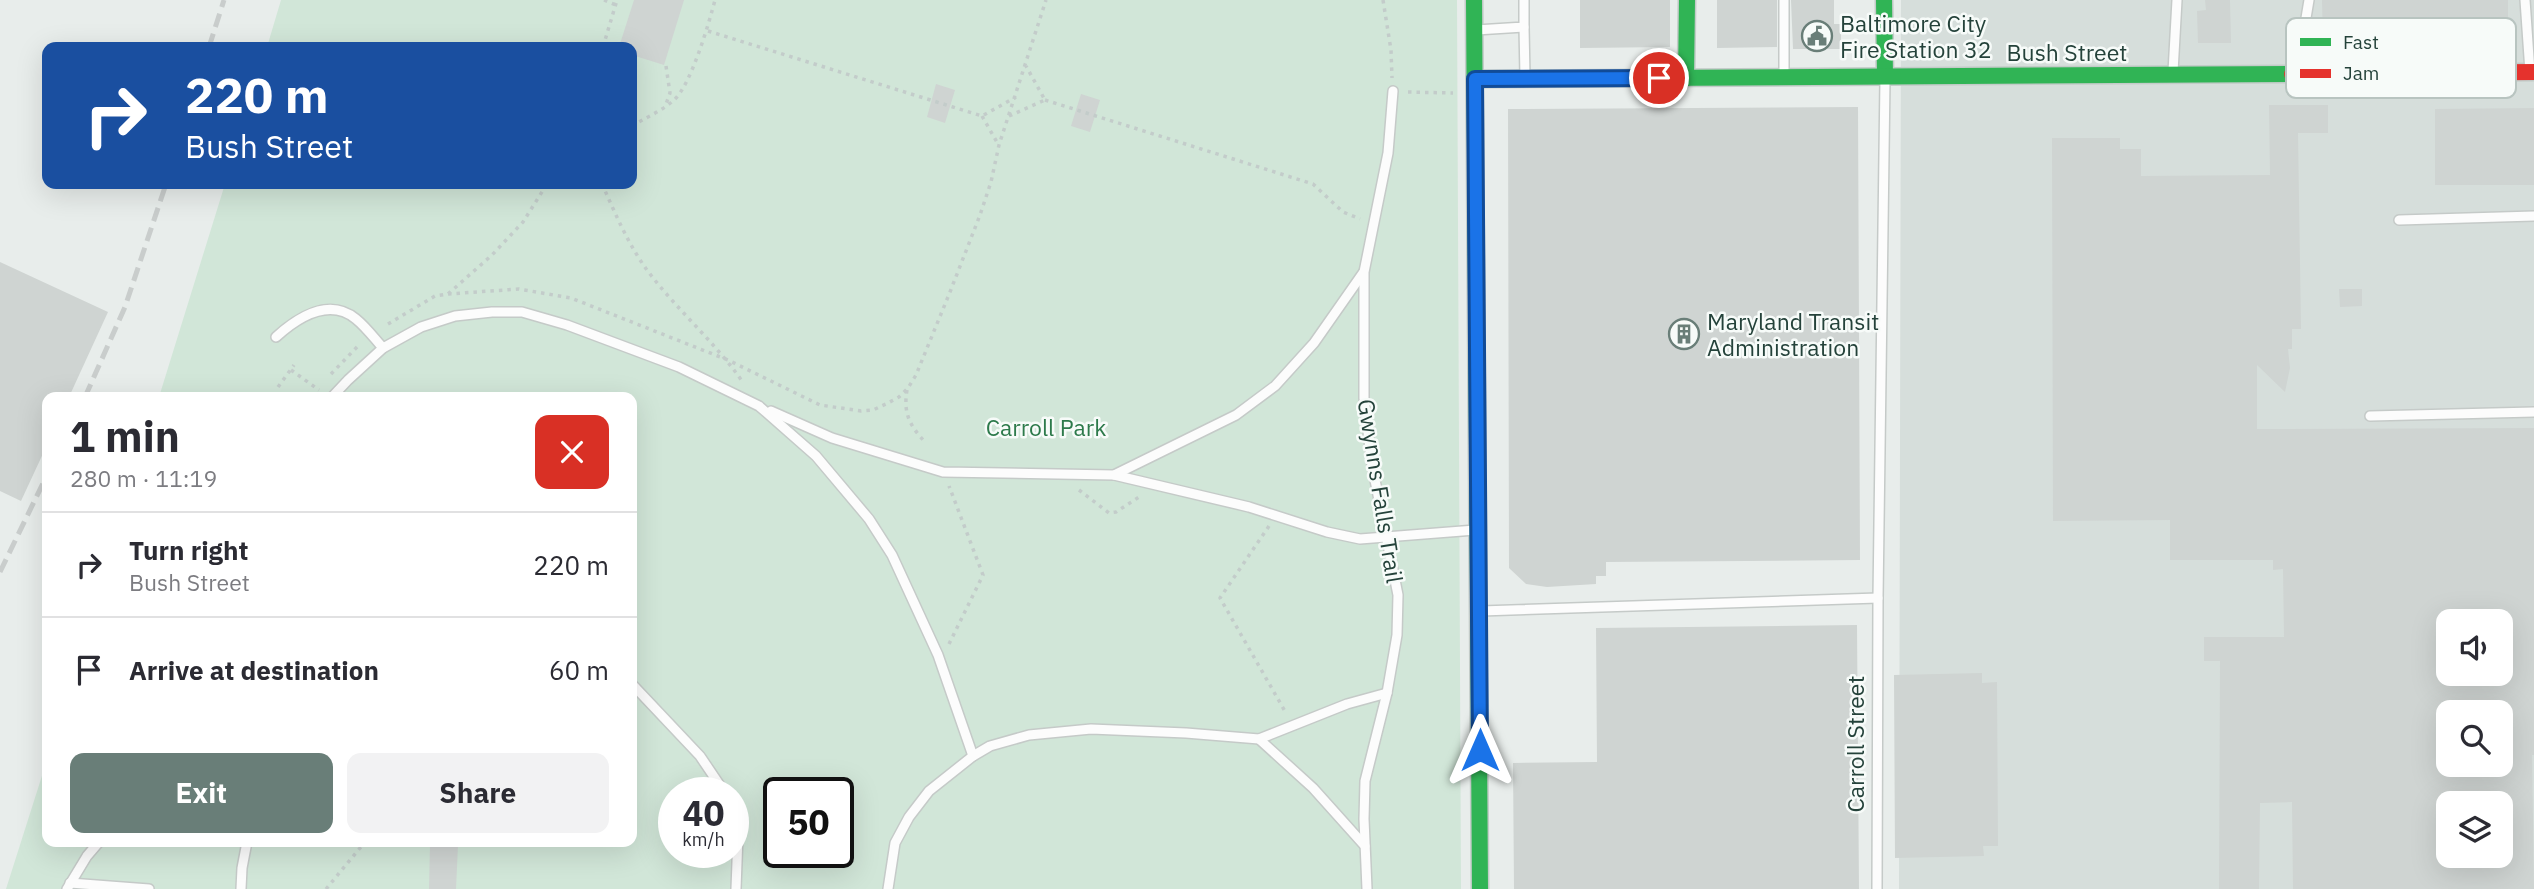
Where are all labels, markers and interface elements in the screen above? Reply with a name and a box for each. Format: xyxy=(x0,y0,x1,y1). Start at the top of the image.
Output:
place label: Baltimore City Fire Station 32 xyxy=(1840,8,1992,64)
legend xyxy=(2286,18,2516,98)
public building icon: Baltimore City Fire Station 32 xyxy=(1800,19,1834,53)
text: Fast xyxy=(2343,30,2379,54)
street label: Bush Street xyxy=(2007,37,2127,67)
pin xyxy=(1629,48,1689,108)
icon: arrive xyxy=(1640,59,1678,97)
text: Jam xyxy=(2343,61,2379,85)
text: 220 m xyxy=(185,63,329,126)
icon: right xyxy=(70,70,161,161)
text: Bush Street xyxy=(185,125,353,167)
place label: Maryland Transit Administration xyxy=(1707,306,1879,362)
building icon: Maryland Transit Administration xyxy=(1667,317,1701,351)
street label: Gwynns Falls Trail xyxy=(1352,397,1410,585)
text: 1 min xyxy=(70,409,180,464)
park label: Carroll Park xyxy=(986,412,1106,442)
button: close xyxy=(535,415,609,489)
text: 280 m · 11:19 xyxy=(70,463,217,493)
text: Turn right xyxy=(129,533,248,567)
icon: right xyxy=(70,546,108,584)
text: 220 m xyxy=(533,548,609,582)
text: Bush Street xyxy=(129,567,250,597)
map controls xyxy=(2436,609,2513,868)
button: sound xyxy=(2436,609,2513,686)
icon: arrive xyxy=(70,651,108,689)
text: Arrive at destination xyxy=(129,653,379,687)
text: 60 m xyxy=(549,653,609,687)
street label: Carroll Street xyxy=(1840,675,1870,813)
button: search xyxy=(2436,700,2513,777)
position arrow xyxy=(1443,713,1517,787)
button: Exit xyxy=(70,753,333,833)
button: Share xyxy=(347,753,609,833)
speed limit sign: 50 xyxy=(763,777,854,868)
text: 40 xyxy=(682,790,725,836)
button: layers xyxy=(2436,791,2513,868)
text: km/h xyxy=(682,828,725,851)

